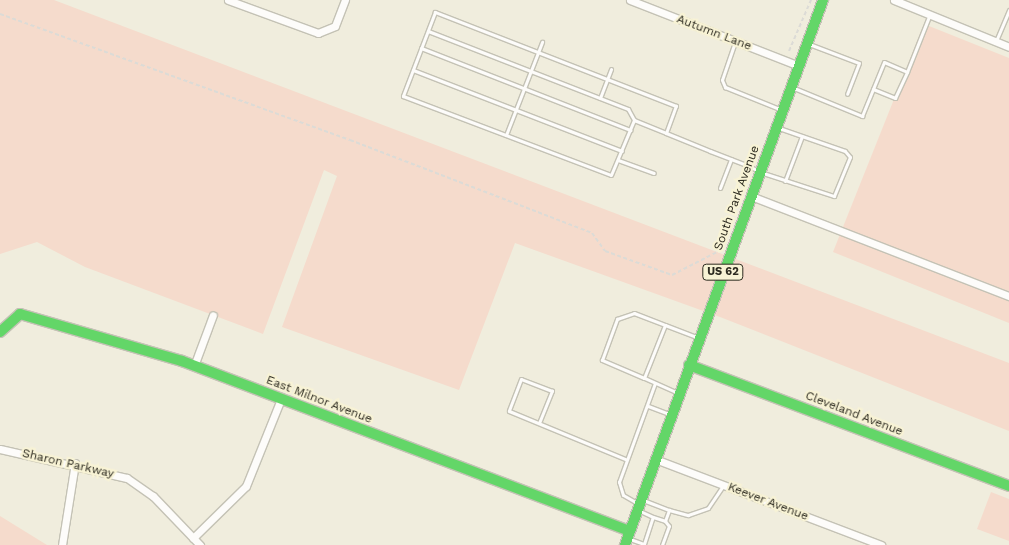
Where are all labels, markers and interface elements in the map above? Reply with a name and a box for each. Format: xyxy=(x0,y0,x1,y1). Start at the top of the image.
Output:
street label: Autumn Lane xyxy=(675,12,753,54)
street label: South Park Avenue xyxy=(711,143,763,253)
road number: US 62 xyxy=(702,264,744,280)
street label: East Milnor Avenue xyxy=(264,373,374,427)
street label: Cleveland Avenue xyxy=(803,389,905,439)
street label: Sharon Parkway xyxy=(21,446,115,482)
street label: Keever Avenue xyxy=(725,480,811,524)

